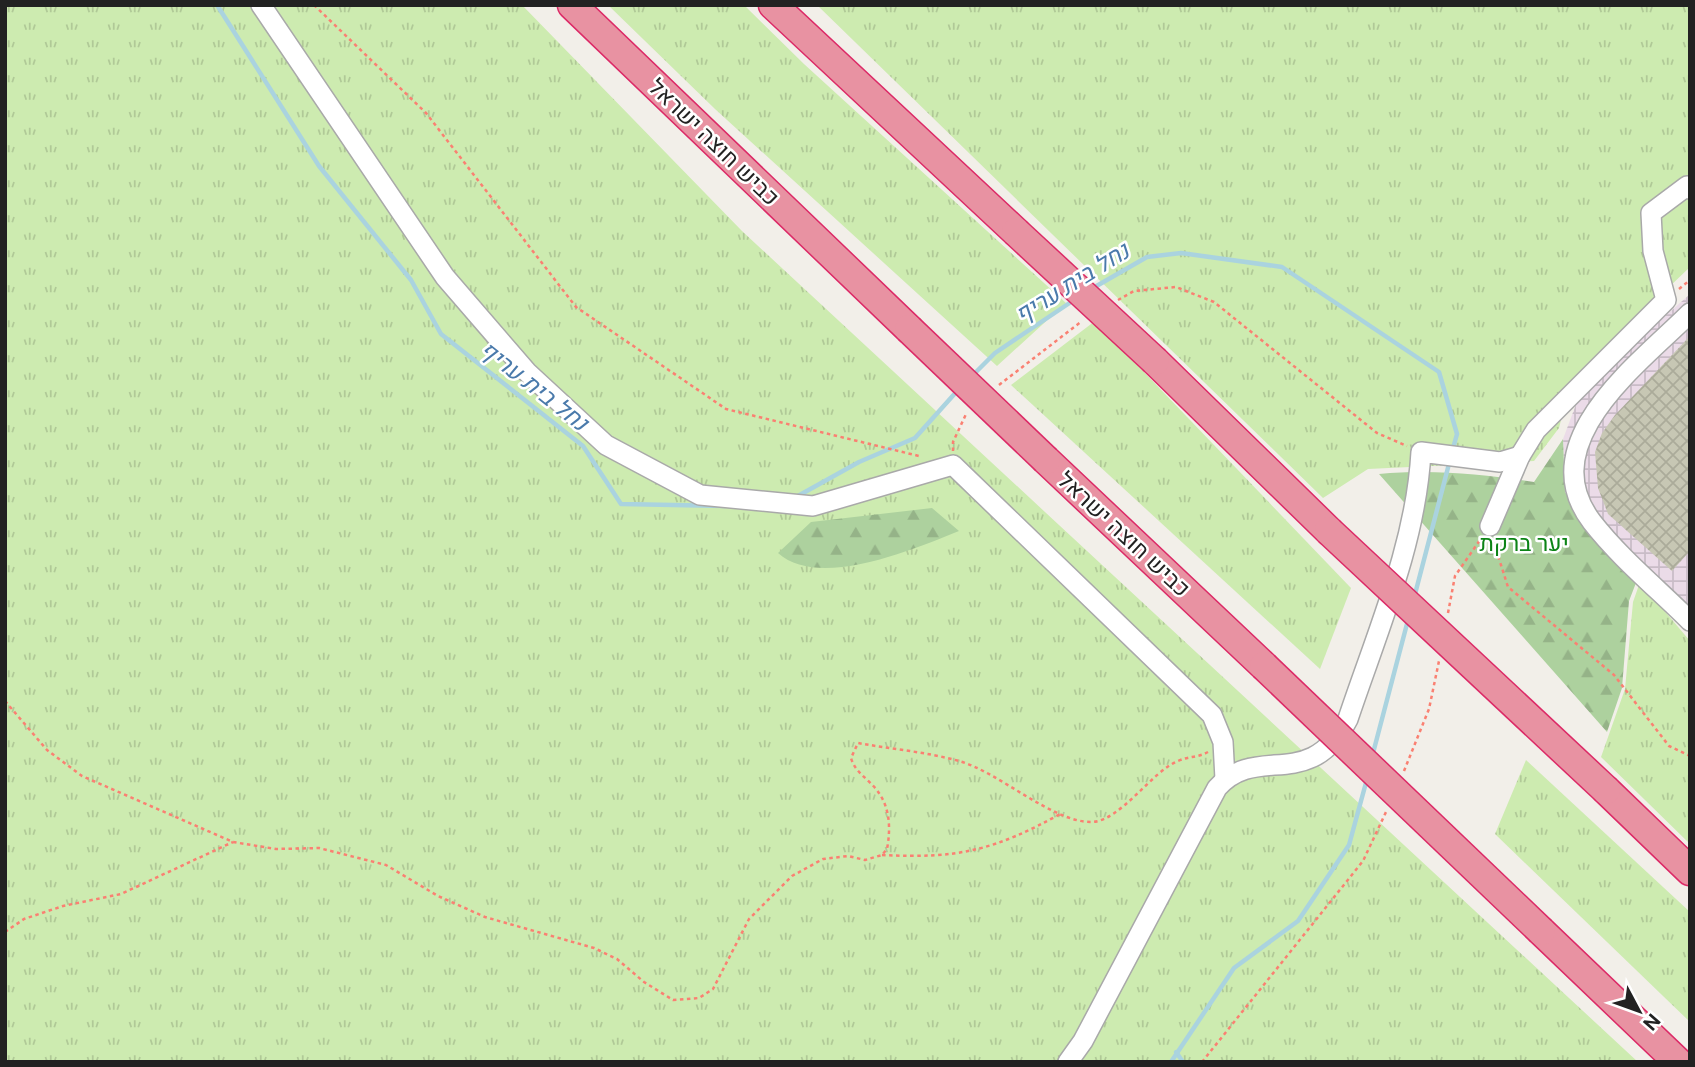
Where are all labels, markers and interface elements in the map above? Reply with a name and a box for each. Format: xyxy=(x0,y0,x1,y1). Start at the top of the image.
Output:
street label: כביש חוצה ישראל xyxy=(644,73,785,211)
water label: נחל בית עריף xyxy=(1009,235,1136,328)
water label: נחל בית עריף xyxy=(475,334,596,437)
street label: כביש חוצה ישראל xyxy=(1053,466,1196,602)
park label: יער ברקת xyxy=(1479,529,1569,556)
north arrow xyxy=(1604,976,1674,1046)
text: N xyxy=(1639,1009,1665,1035)

